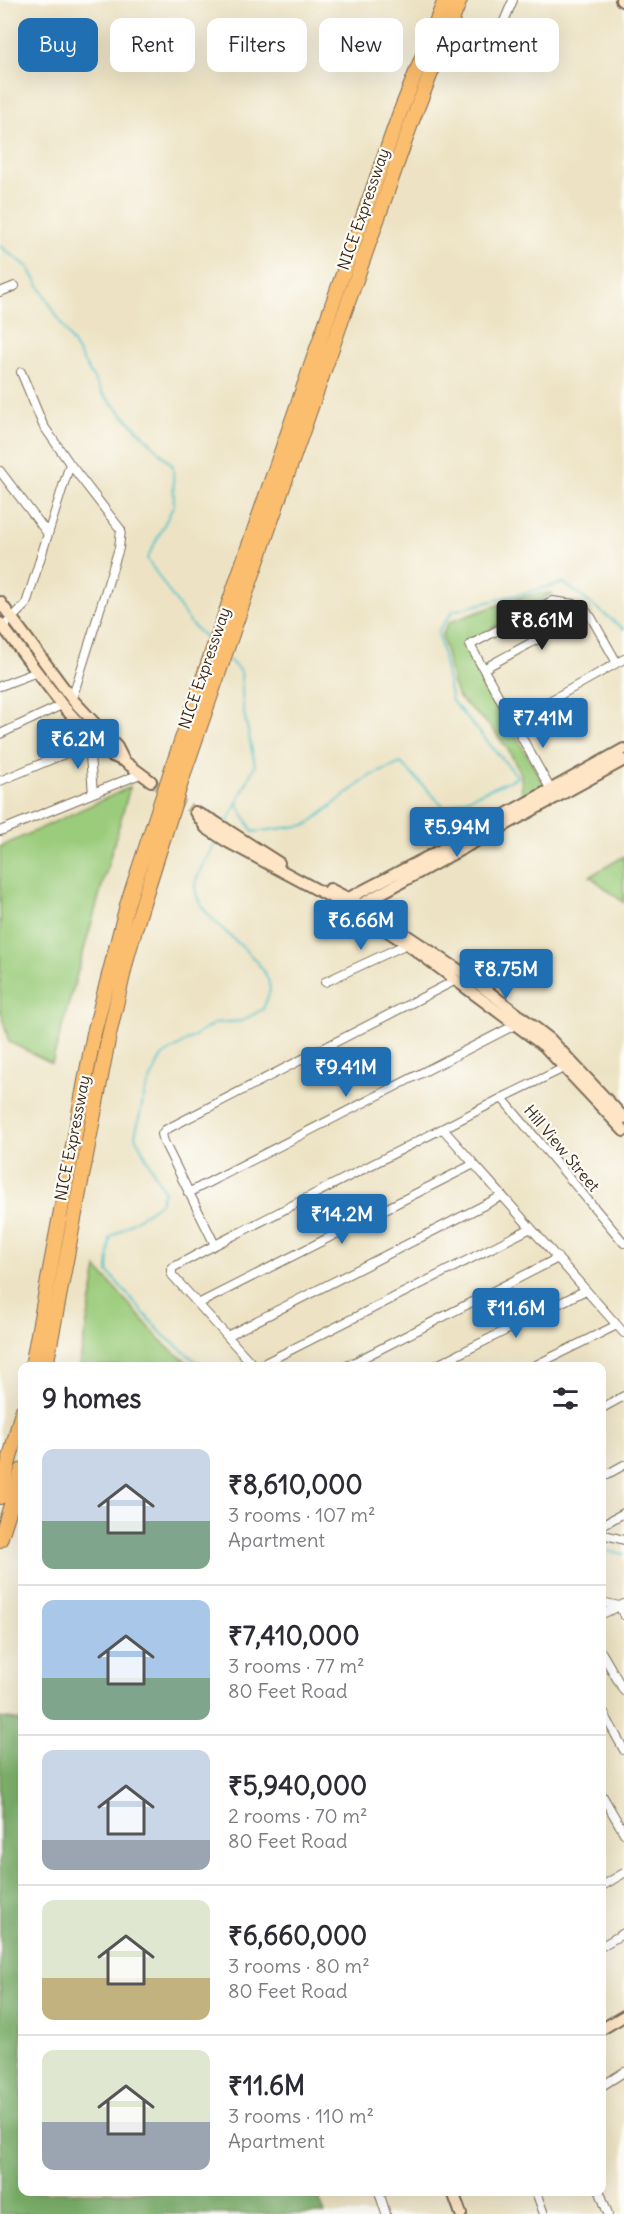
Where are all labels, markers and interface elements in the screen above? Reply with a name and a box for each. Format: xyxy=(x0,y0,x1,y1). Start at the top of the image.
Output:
chip: Buy xyxy=(18,18,98,72)
chip: Rent xyxy=(110,18,195,72)
chip: Filters xyxy=(207,18,307,72)
chip: New xyxy=(319,18,403,72)
chip: Apartment xyxy=(415,18,559,72)
street label: NICE Expressway xyxy=(333,145,393,273)
pin: ₹8.61M xyxy=(493,600,591,651)
street label: NICE Expressway xyxy=(174,604,234,732)
text: ₹8.61M xyxy=(511,607,573,632)
pin: ₹7.41M xyxy=(494,698,592,749)
text: ₹7.41M xyxy=(513,705,573,730)
pin: ₹6.2M xyxy=(36,719,120,770)
text: ₹6.2M xyxy=(51,726,105,751)
pin: ₹5.94M xyxy=(408,807,506,858)
text: ₹5.94M xyxy=(424,814,490,839)
pin: ₹6.66M xyxy=(312,900,410,951)
text: ₹6.66M xyxy=(328,907,394,932)
pin: ₹8.75M xyxy=(457,949,555,1000)
text: ₹8.75M xyxy=(474,956,538,981)
pin: ₹9.41M xyxy=(297,1047,395,1098)
text: ₹9.41M xyxy=(315,1054,377,1079)
street label: NICE Expressway xyxy=(50,1073,94,1203)
street label: Hill View Street xyxy=(520,1100,605,1196)
pin: ₹14.2M xyxy=(293,1194,391,1245)
text: ₹14.2M xyxy=(311,1201,373,1226)
pin: ₹11.6M xyxy=(467,1288,565,1339)
text: ₹11.6M xyxy=(486,1295,546,1320)
text: 9 homes xyxy=(42,1382,141,1415)
icon: filters xyxy=(549,1382,582,1415)
text: ₹8,610,000 xyxy=(228,1468,363,1501)
icon: home xyxy=(90,1473,162,1545)
text: 3 rooms · 107 m² xyxy=(228,1502,376,1527)
text: Apartment xyxy=(228,1527,325,1552)
text: ₹7,410,000 xyxy=(228,1619,360,1652)
icon: home xyxy=(90,1624,162,1696)
text: 3 rooms · 77 m² xyxy=(228,1653,365,1678)
text: 80 Feet Road xyxy=(228,1678,348,1703)
text: ₹5,940,000 xyxy=(228,1769,367,1802)
icon: home xyxy=(90,1774,162,1846)
text: 2 rooms · 70 m² xyxy=(228,1803,368,1828)
text: 80 Feet Road xyxy=(228,1828,348,1853)
text: ₹6,660,000 xyxy=(228,1919,367,1952)
icon: home xyxy=(90,1924,162,1996)
text: 3 rooms · 80 m² xyxy=(228,1953,370,1978)
text: 80 Feet Road xyxy=(228,1978,348,2003)
text: ₹11.6M xyxy=(228,2069,305,2102)
icon: home xyxy=(90,2074,162,2146)
text: 3 rooms · 110 m² xyxy=(228,2103,374,2128)
text: Apartment xyxy=(228,2128,325,2153)

